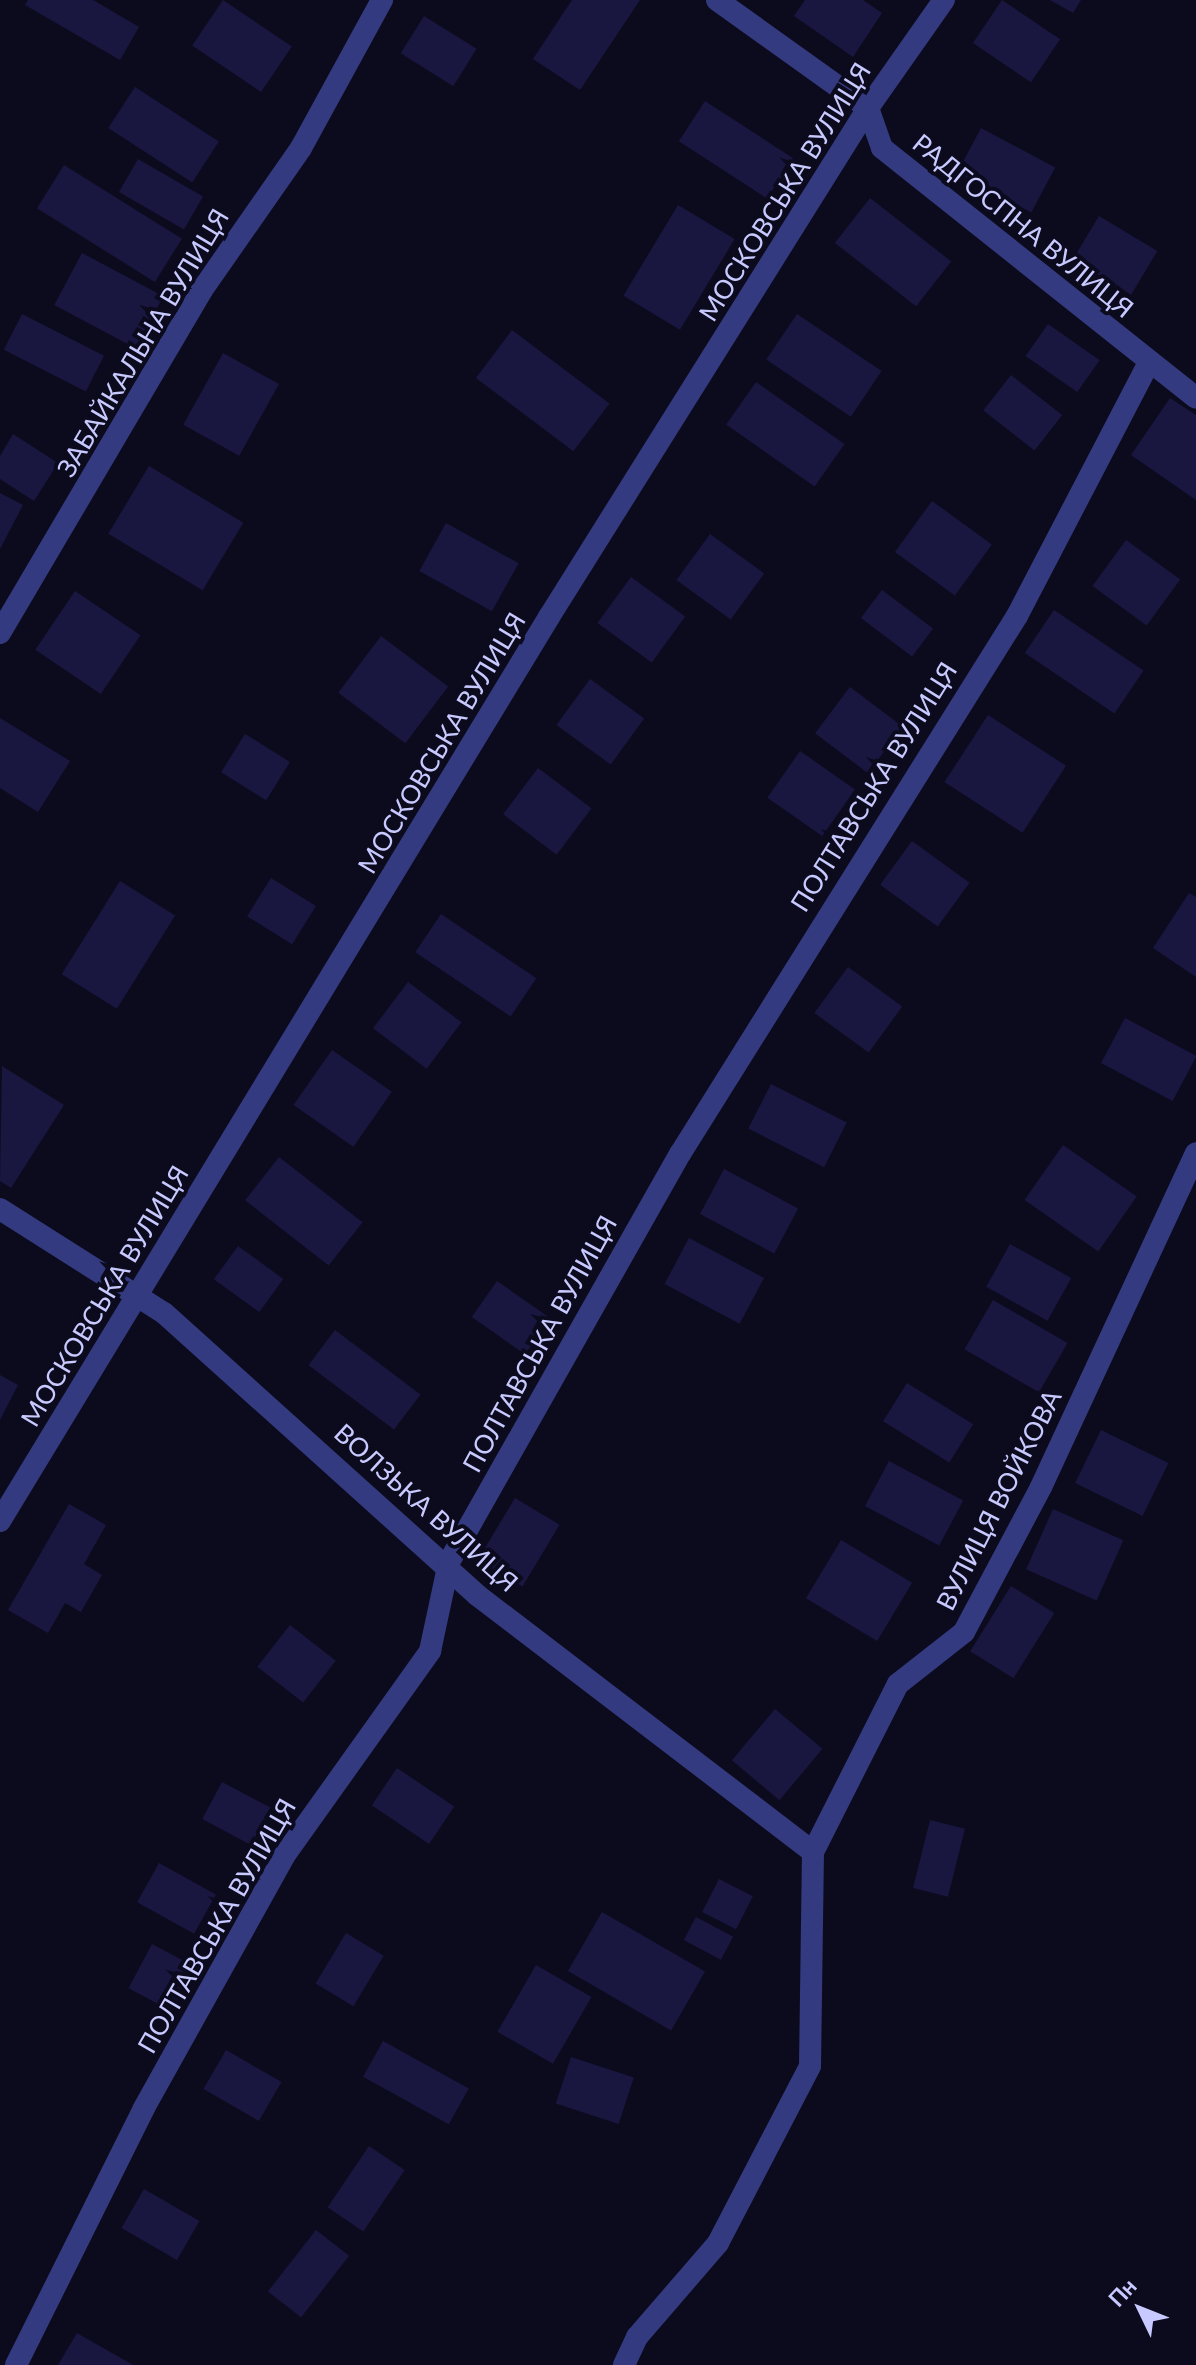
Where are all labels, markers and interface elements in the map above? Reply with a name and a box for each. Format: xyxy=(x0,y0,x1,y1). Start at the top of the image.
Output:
street label: МОСКОВСЬКА ВУЛИЦЯ xyxy=(693,57,877,327)
street label: РАДГОСПНА ВУЛИЦЯ xyxy=(907,127,1139,325)
street label: ЗАБАЙКАЛЬНА ВУЛИЦЯ xyxy=(51,203,235,483)
street label: МОСКОВСЬКА ВУЛИЦЯ xyxy=(352,607,532,879)
street label: ПОЛТАВСЬКА ВУЛИЦЯ xyxy=(784,656,964,918)
street label: МОСКОВСЬКА ВУЛИЦЯ xyxy=(15,1160,195,1432)
street label: ПОЛТАВСЬКА ВУЛИЦЯ xyxy=(456,1210,624,1478)
street label: ВУЛИЦЯ ВОЙКОВА xyxy=(930,1385,1068,1615)
street label: ВОЛЗЬКА ВУЛИЦЯ xyxy=(328,1418,524,1598)
street label: ПОЛТАВСЬКА ВУЛИЦЯ xyxy=(131,1793,303,2059)
north arrow xyxy=(1100,2269,1180,2349)
text: Пн xyxy=(1102,2273,1142,2312)

